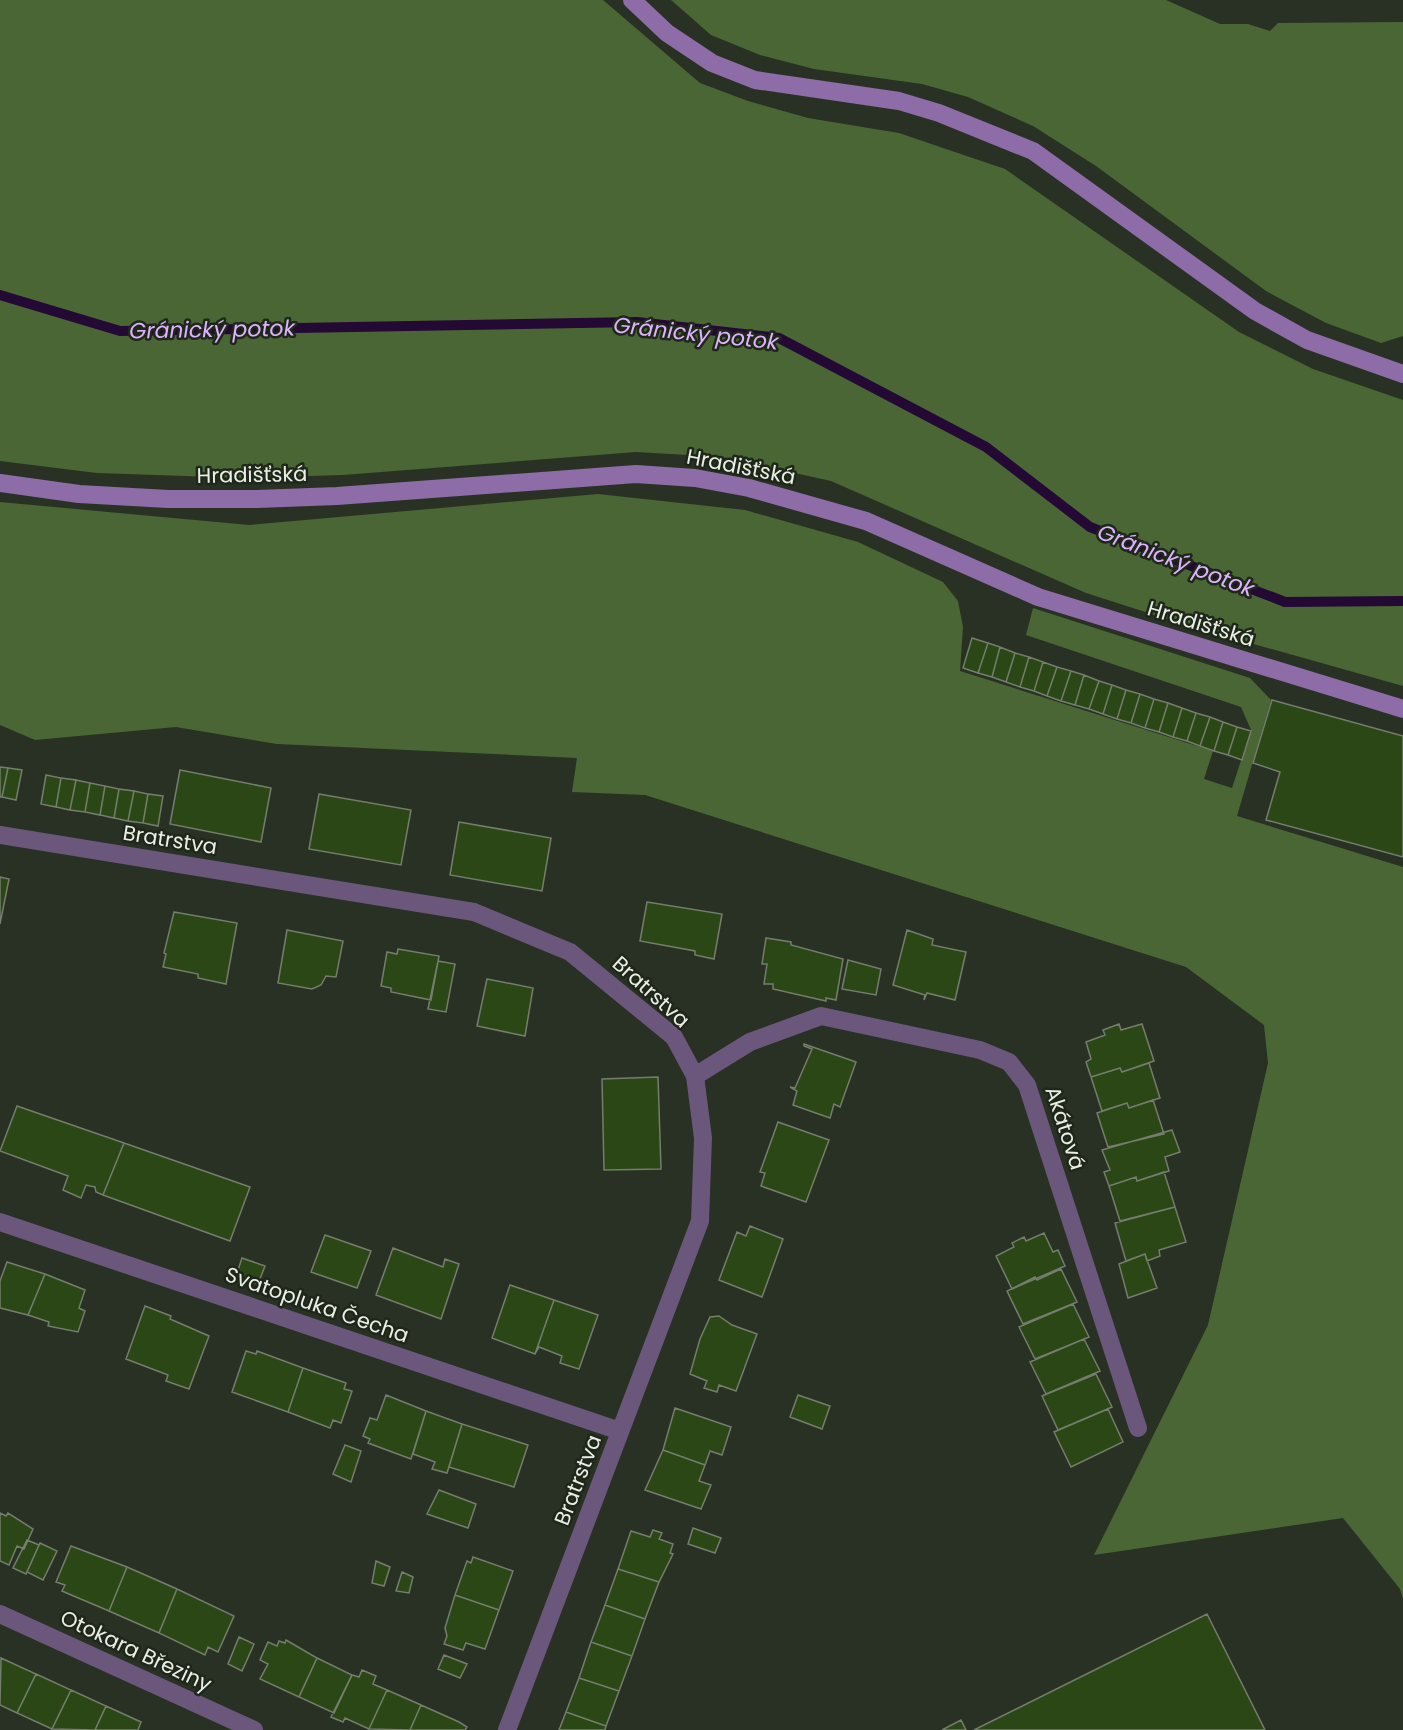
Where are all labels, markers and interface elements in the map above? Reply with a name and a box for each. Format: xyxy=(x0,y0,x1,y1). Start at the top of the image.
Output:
water label: Gránický potok xyxy=(612,309,782,358)
water label: Gránický potok xyxy=(129,313,297,346)
street label: Hradišťská xyxy=(684,442,798,491)
street label: Hradišťská xyxy=(196,459,308,490)
water label: Gránický potok xyxy=(1093,516,1260,605)
street label: Hradišťská xyxy=(1144,593,1258,654)
street label: Bratrstva xyxy=(121,818,219,861)
street label: Bratrstva xyxy=(606,949,696,1034)
street label: Akátová xyxy=(1038,1082,1093,1173)
street label: Svatopluka Čecha xyxy=(221,1259,413,1350)
street label: Bratrstva xyxy=(547,1430,608,1529)
street label: Otokara Březiny xyxy=(56,1603,217,1698)

